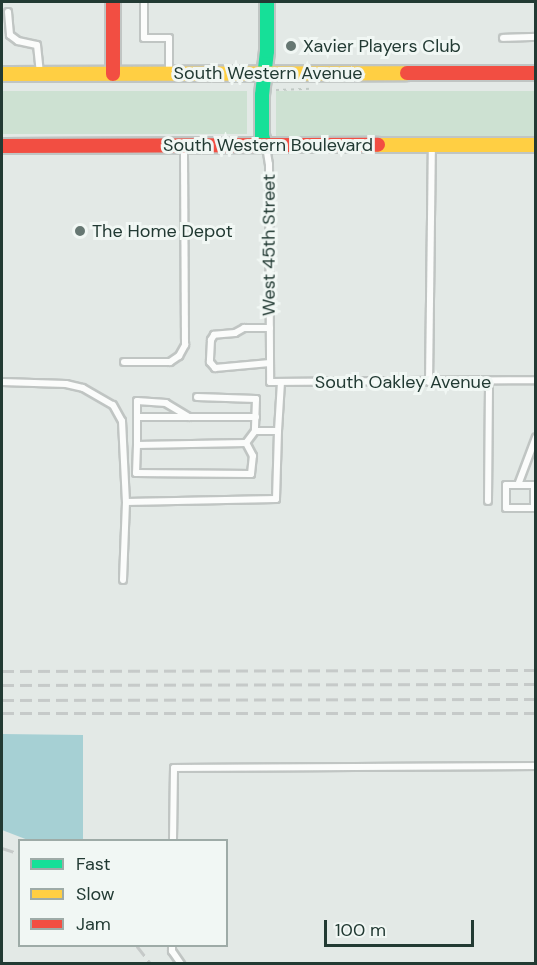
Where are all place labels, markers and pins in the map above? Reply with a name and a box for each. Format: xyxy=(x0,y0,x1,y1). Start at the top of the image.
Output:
place label: Xavier Players Club xyxy=(303,35,461,57)
marker: Xavier Players Club xyxy=(284,39,298,53)
place label: The Home Depot xyxy=(92,220,233,242)
marker: The Home Depot xyxy=(73,224,87,238)

